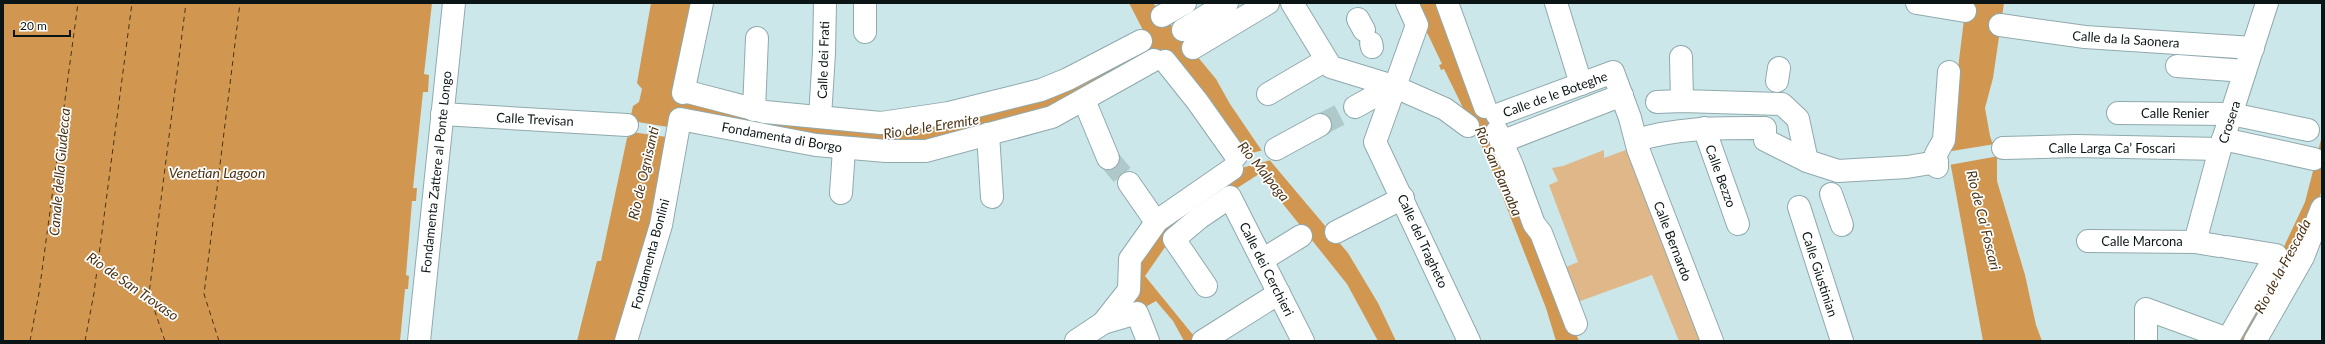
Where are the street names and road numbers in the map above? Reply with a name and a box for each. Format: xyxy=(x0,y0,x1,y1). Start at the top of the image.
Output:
street label: Calle dei Frati xyxy=(814,21,832,99)
street label: Calle da la Saonera xyxy=(2072,27,2180,51)
street label: Calle de le Boteghe xyxy=(1501,68,1610,120)
street label: Fondamenta Zattere al Ponte Longo xyxy=(417,70,455,274)
street label: Crosera xyxy=(2215,99,2243,145)
street label: Calle Renier xyxy=(2141,105,2209,121)
street label: Calle Trevisan xyxy=(496,109,574,129)
street label: Fondamenta di Borgo xyxy=(720,118,844,156)
street label: Calle Larga Ca’ Foscari xyxy=(2049,140,2175,156)
street label: Calle Bezzo xyxy=(1702,142,1740,210)
street label: Calle del Tragheto xyxy=(1394,191,1452,291)
street label: Fondamenta Bonlini xyxy=(628,197,672,311)
street label: Calle Bernardo xyxy=(1650,199,1696,283)
street label: Calle dei Cerchieri xyxy=(1236,219,1298,319)
street label: Calle Giustinian xyxy=(1799,229,1841,319)
street label: Calle Marcona xyxy=(2101,233,2183,249)

